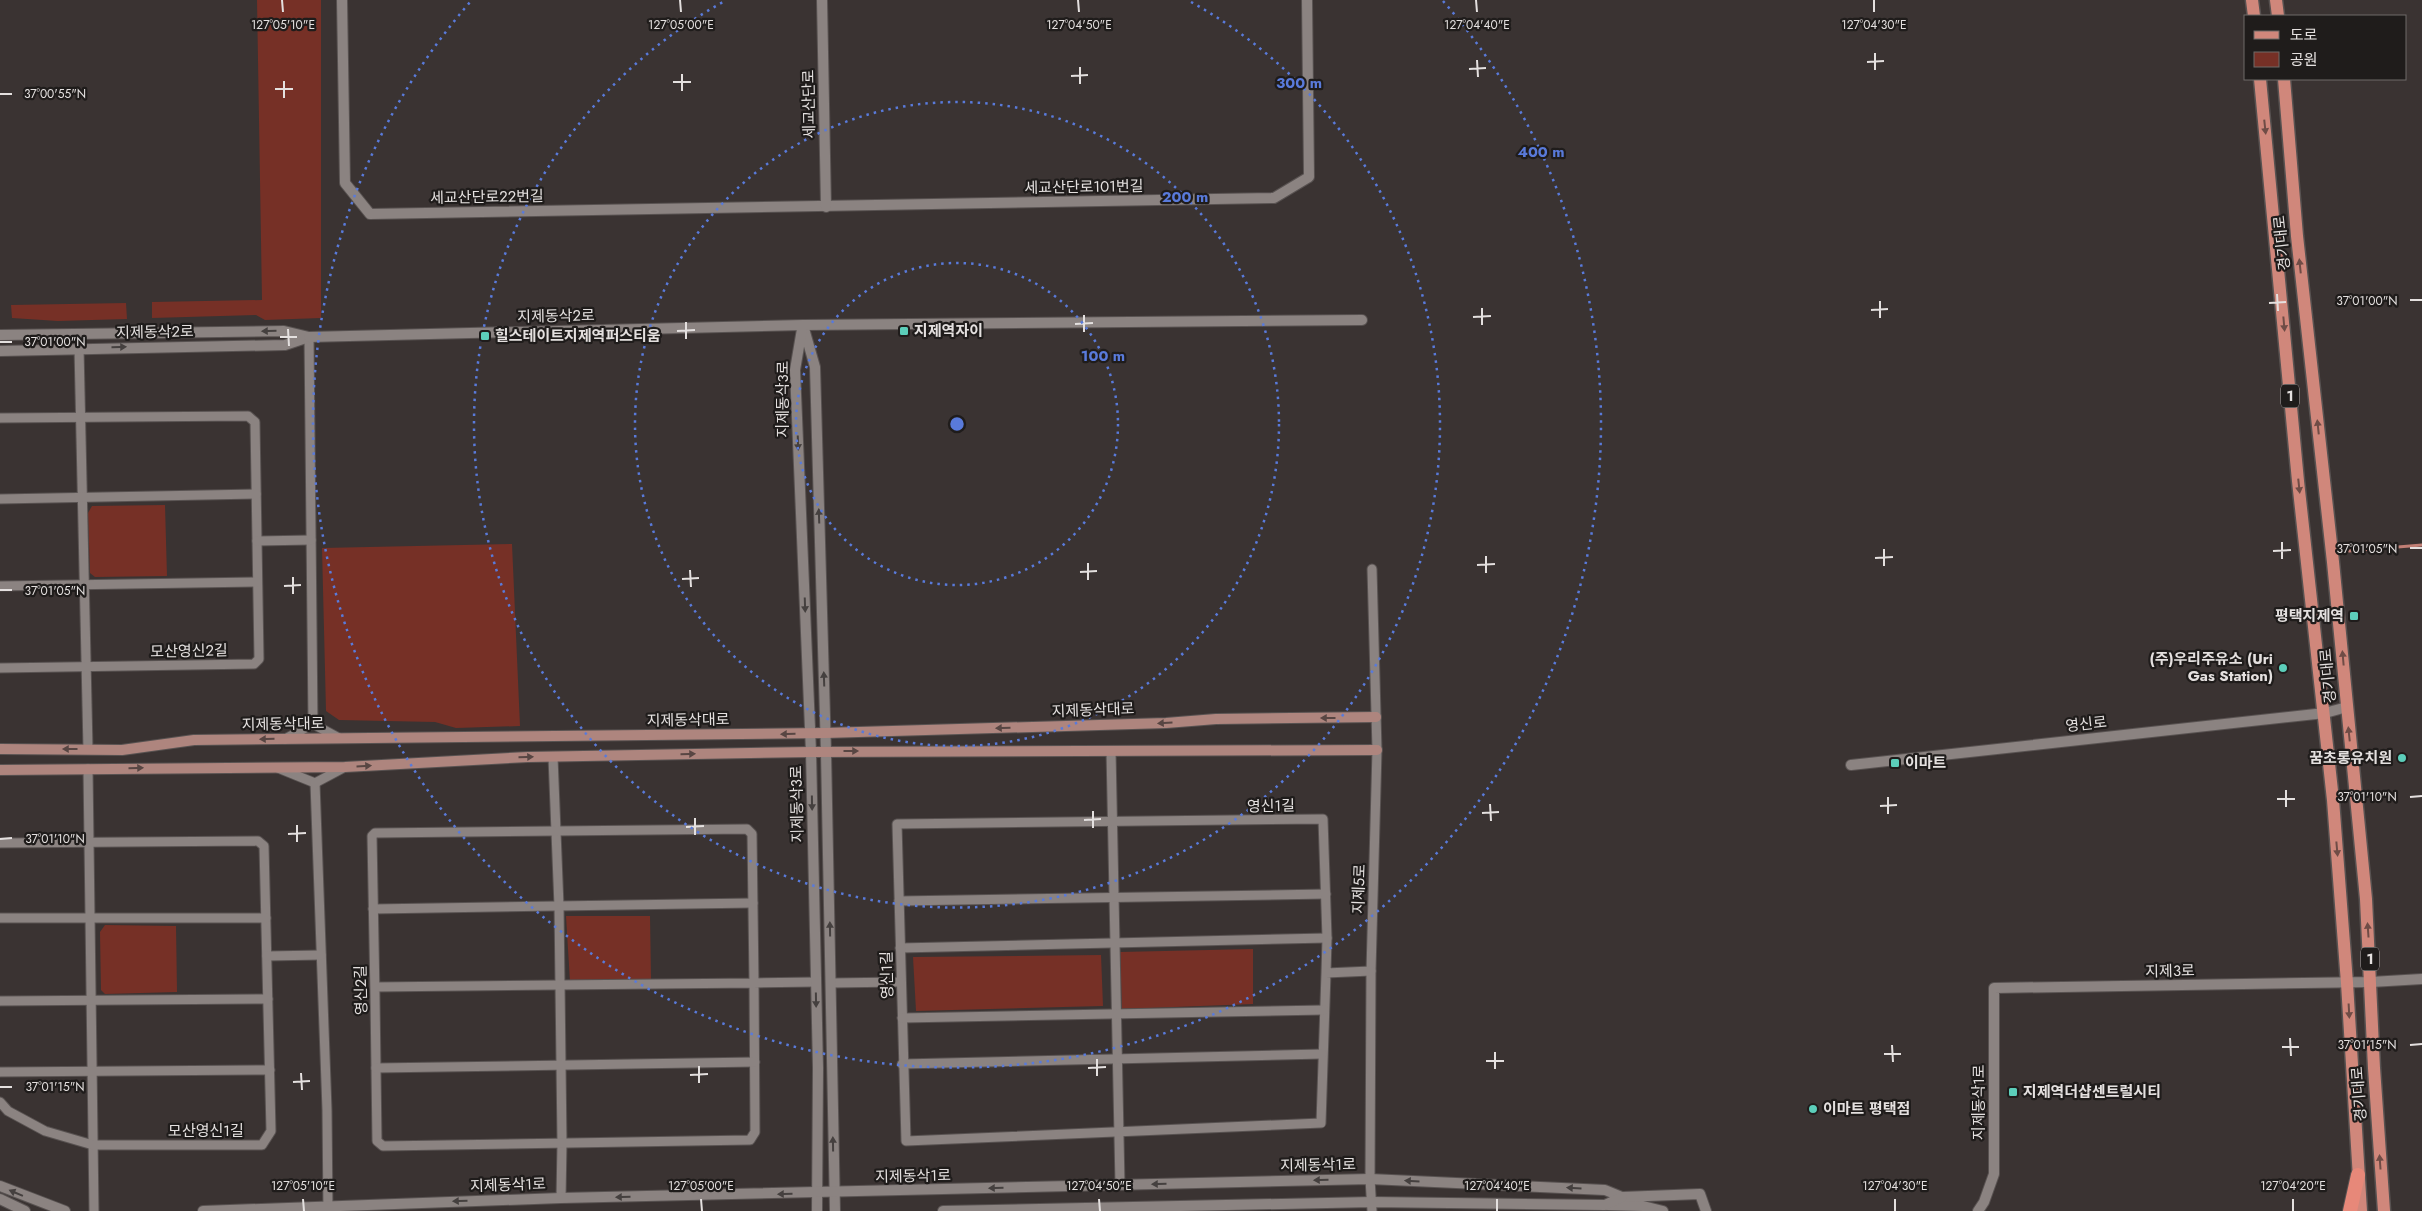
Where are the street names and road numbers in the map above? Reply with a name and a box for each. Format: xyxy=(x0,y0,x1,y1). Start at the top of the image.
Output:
street label: 세교산단로 xyxy=(797,69,821,139)
street label: 세교산단로101번길 xyxy=(1024,175,1144,199)
street label: 세교산단로22번길 xyxy=(430,185,544,209)
street label: 경기대로 xyxy=(2268,214,2296,272)
street label: 지제동삭2로 xyxy=(517,304,595,328)
street label: 지제동삭2로 xyxy=(116,320,194,344)
street label: 지제동삭3로 xyxy=(772,360,794,438)
road number: 1 xyxy=(2281,384,2299,408)
street label: 모산영신2길 xyxy=(150,639,228,663)
street label: 경기대로 xyxy=(2315,648,2341,704)
street label: 지제동삭대로 xyxy=(1051,698,1135,722)
street label: 지제동삭대로 xyxy=(646,708,730,732)
street label: 영신로 xyxy=(2064,711,2108,737)
street label: 지제동삭대로 xyxy=(241,712,325,736)
street label: 지제동삭3로 xyxy=(785,765,809,843)
street label: 영신1길 xyxy=(1247,795,1295,817)
street label: 지제5로 xyxy=(1347,864,1371,914)
road number: 1 xyxy=(2361,948,2379,971)
street label: 영신1길 xyxy=(876,951,898,999)
street label: 지제3로 xyxy=(2145,960,2195,982)
street label: 영신2길 xyxy=(350,965,372,1015)
street label: 지제동삭1로 xyxy=(1968,1064,1990,1140)
street label: 경기대로 xyxy=(2346,1066,2372,1122)
street label: 모산영신1길 xyxy=(168,1120,244,1142)
street label: 지제동삭1로 xyxy=(1280,1153,1356,1177)
street label: 지제동삭1로 xyxy=(875,1164,951,1188)
street label: 지제동삭1로 xyxy=(470,1173,546,1197)

